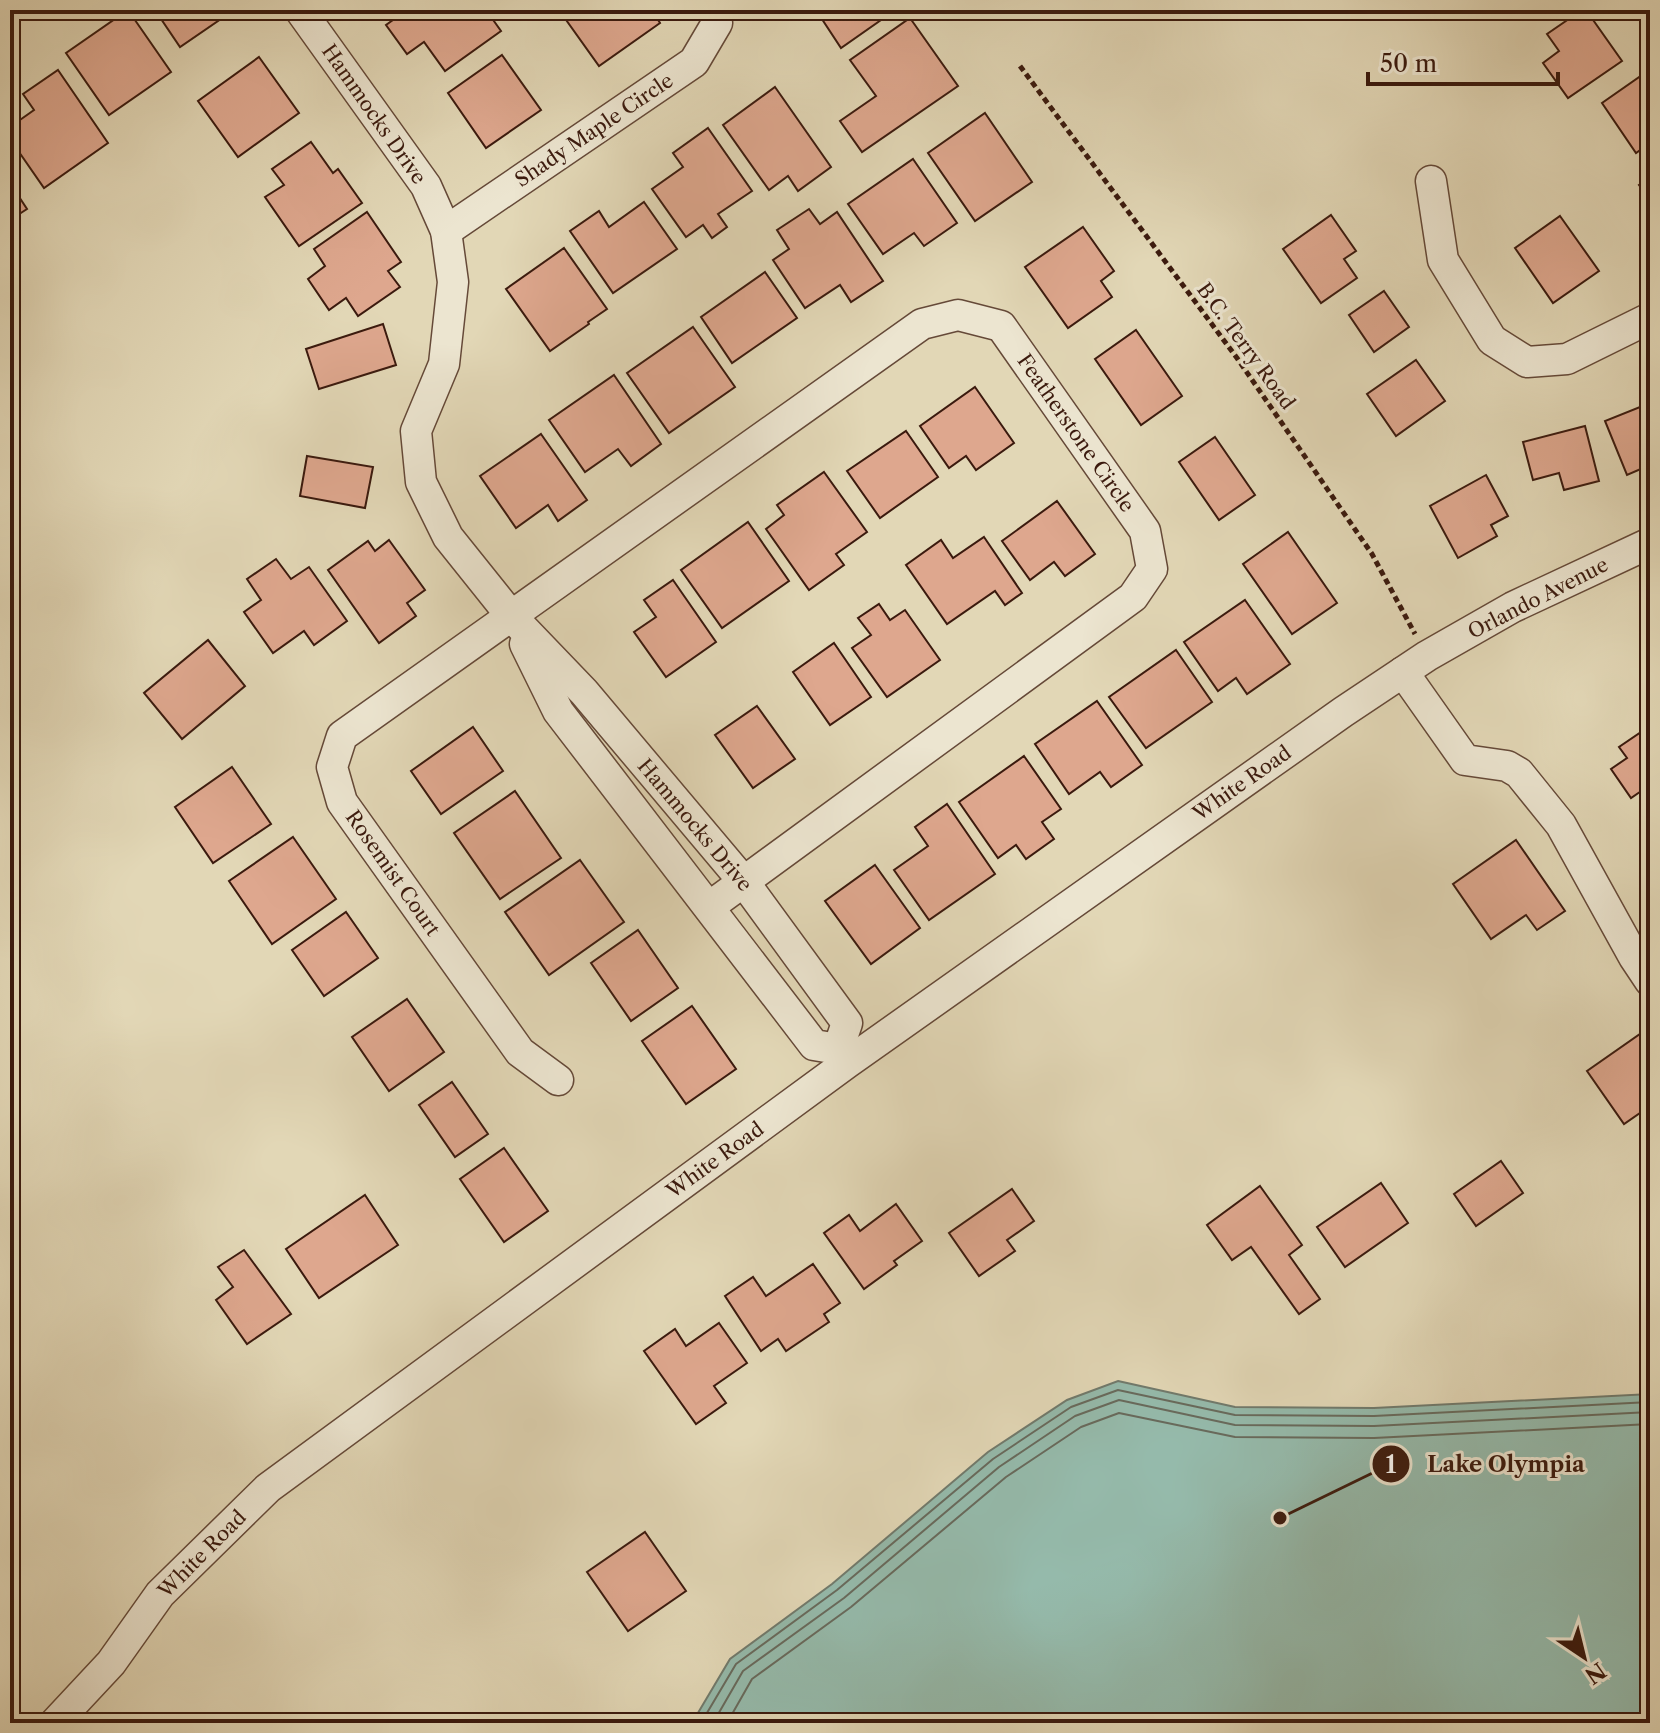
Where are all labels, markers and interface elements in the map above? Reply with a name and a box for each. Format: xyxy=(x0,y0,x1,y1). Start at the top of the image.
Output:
scale bar xyxy=(1368,36,1558,86)
street label: Hammocks Drive xyxy=(317,39,431,189)
text: 50 m xyxy=(1380,49,1437,78)
street label: Shady Maple Circle xyxy=(510,68,678,192)
street label: B.C. Terry Road xyxy=(1192,278,1300,414)
street label: Featherstone Circle xyxy=(1012,349,1140,517)
street label: Orlando Avenue xyxy=(1464,552,1612,644)
street label: White Road xyxy=(1188,740,1296,826)
street label: Hammocks Drive xyxy=(633,754,757,896)
street label: Rosemist Court xyxy=(341,806,445,940)
street label: White Road xyxy=(661,1117,768,1204)
callout: Lake Olympia xyxy=(1371,1441,1600,1487)
text: 1 xyxy=(1386,1450,1397,1479)
text: Lake Olympia xyxy=(1427,1451,1585,1478)
street label: White Road xyxy=(152,1505,251,1604)
north arrow xyxy=(1544,1617,1624,1697)
text: N xyxy=(1580,1656,1611,1690)

